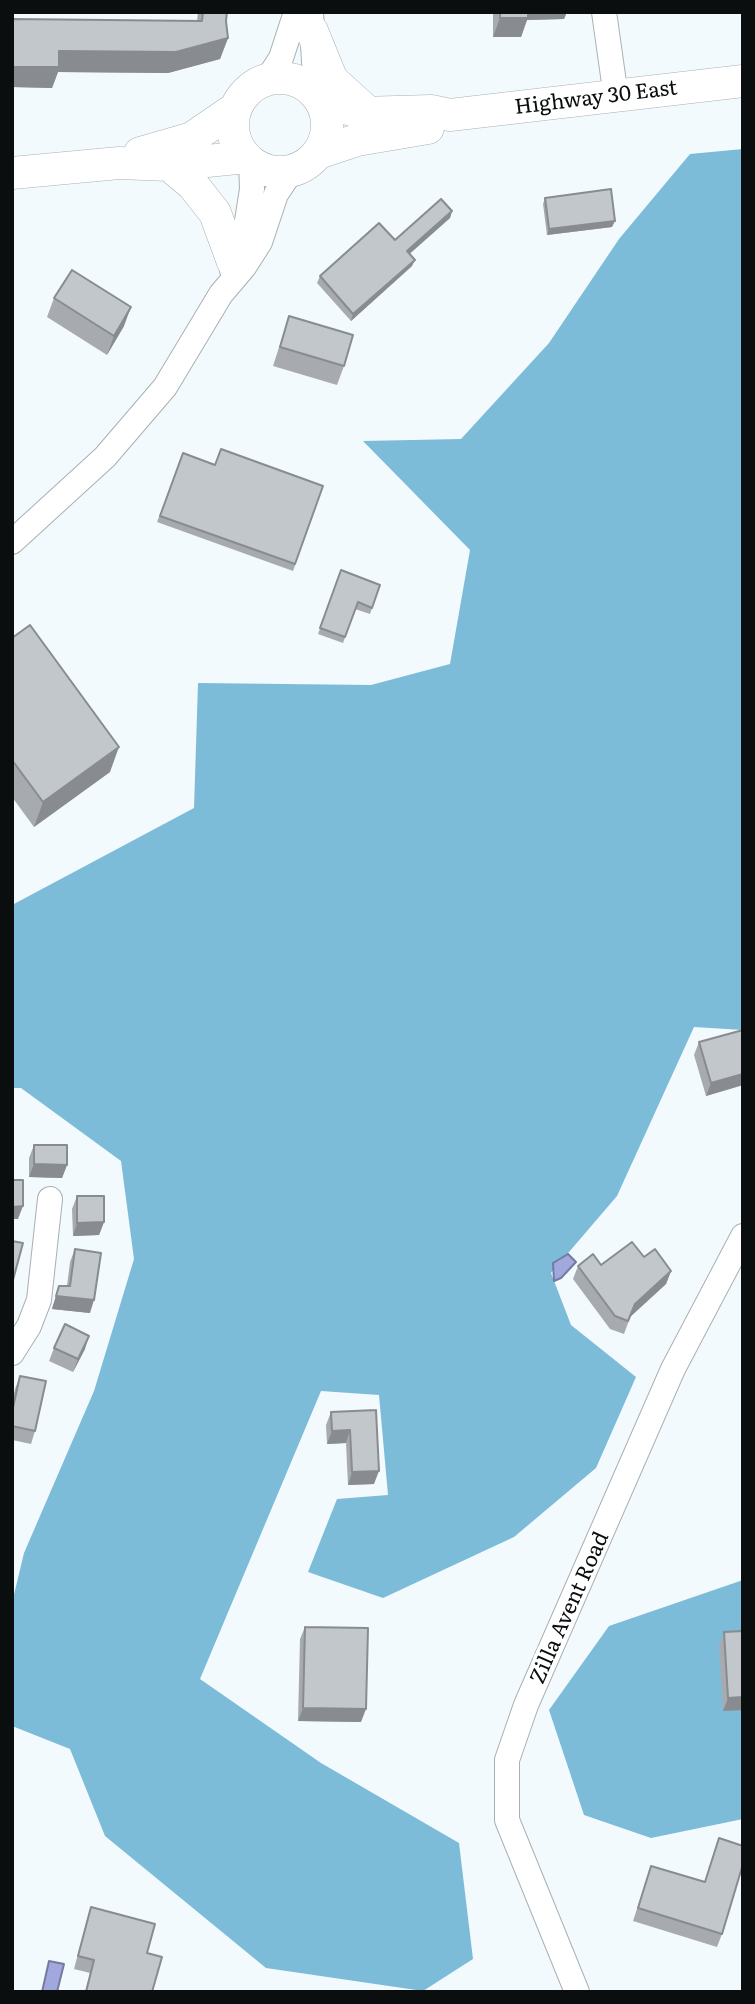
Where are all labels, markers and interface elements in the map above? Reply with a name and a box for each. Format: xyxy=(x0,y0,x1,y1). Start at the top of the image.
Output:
street label: Highway 30 East xyxy=(513,76,679,120)
street label: Zilla Avent Road xyxy=(525,1528,615,1688)

